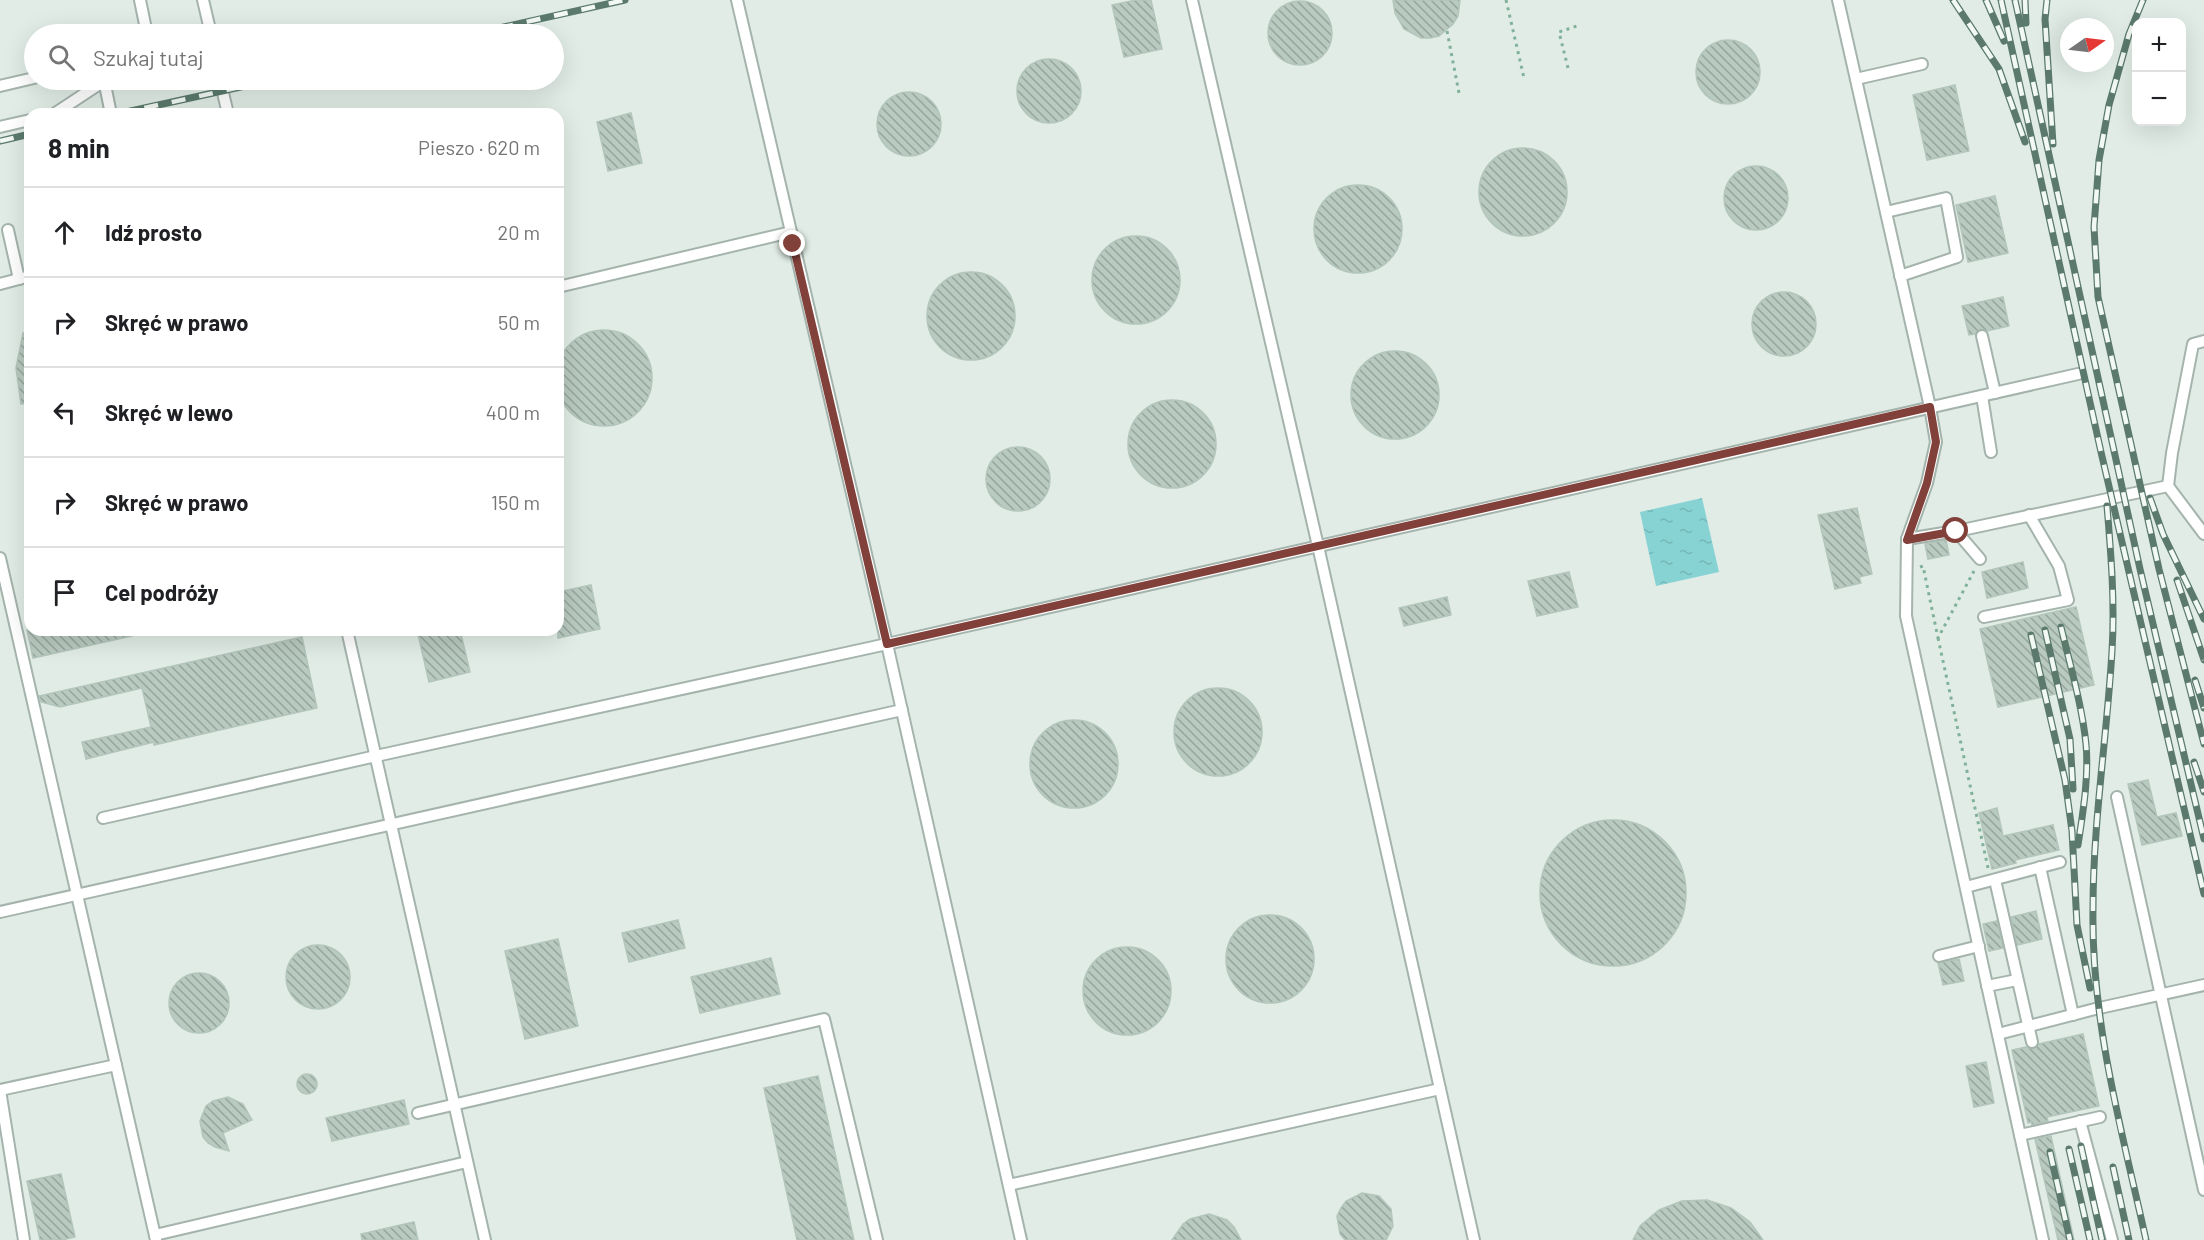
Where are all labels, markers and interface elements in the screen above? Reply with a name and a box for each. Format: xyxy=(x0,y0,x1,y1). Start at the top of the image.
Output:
north arrow xyxy=(2060,18,2114,72)
map controls xyxy=(2132,18,2186,126)
button: + xyxy=(2132,18,2186,72)
search box xyxy=(24,24,564,90)
icon: search xyxy=(45,41,78,74)
text: Szukaj tutaj xyxy=(93,44,204,70)
button: − xyxy=(2132,72,2186,126)
text: 8 min xyxy=(48,132,110,163)
text: Pieszo · 620 m xyxy=(418,135,540,159)
icon: ahead xyxy=(48,216,81,249)
text: Idź prosto xyxy=(105,219,202,245)
text: 20 m xyxy=(497,220,540,244)
route end xyxy=(779,230,805,256)
icon: right xyxy=(48,306,81,339)
text: Skręć w prawo xyxy=(105,309,249,335)
text: 50 m xyxy=(498,310,540,334)
icon: left xyxy=(48,396,81,429)
text: Skręć w lewo xyxy=(105,399,233,425)
text: 400 m xyxy=(486,400,540,424)
icon: right xyxy=(48,486,81,519)
text: Skręć w prawo xyxy=(105,489,249,515)
text: 150 m xyxy=(491,490,540,514)
route start xyxy=(1942,517,1968,543)
icon: arrive xyxy=(48,576,81,609)
text: Cel podróży xyxy=(105,579,219,605)

